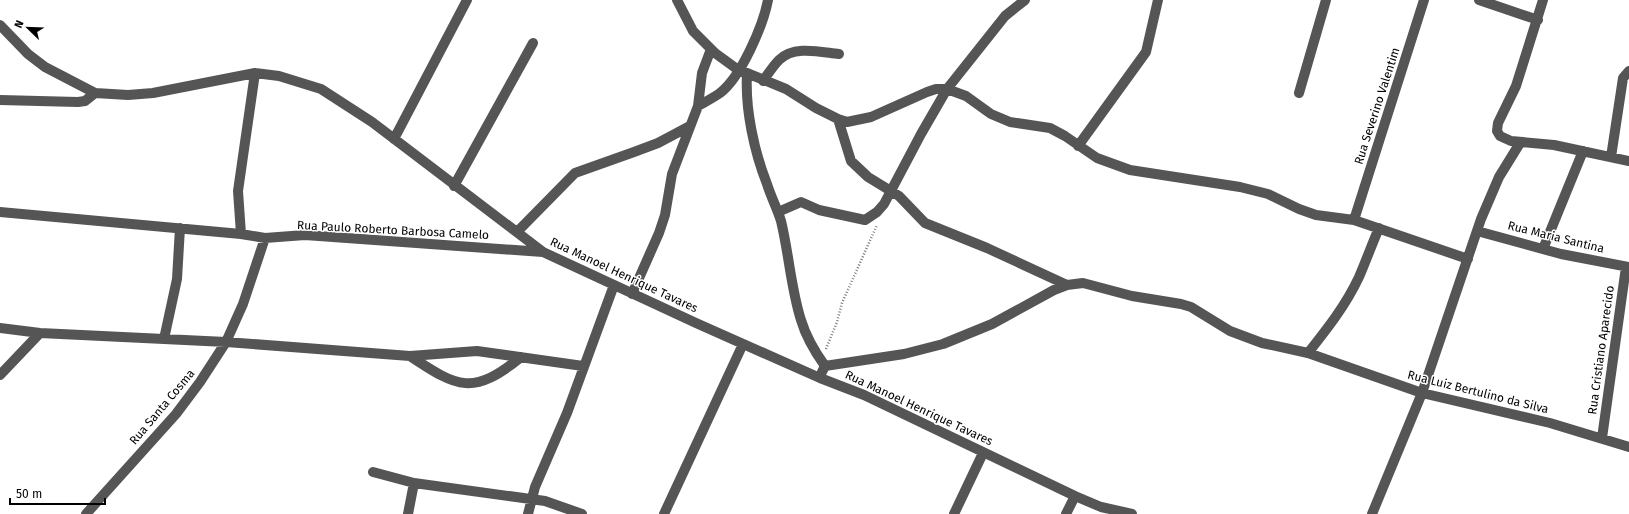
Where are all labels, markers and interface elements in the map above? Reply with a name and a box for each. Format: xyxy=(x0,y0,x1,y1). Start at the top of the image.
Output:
north arrow xyxy=(8,8,48,48)
text: N xyxy=(12,18,27,30)
street label: Rua Severino Valentim xyxy=(1351,46,1403,166)
street label: Rua Paulo Roberto Barbosa Camelo xyxy=(297,218,489,242)
street label: Rua Maria Santina xyxy=(1506,218,1606,256)
street label: Rua Manoel Henrique Tavares xyxy=(548,235,700,316)
street label: Rua Cristiano Aparecido xyxy=(1585,285,1617,415)
street label: Rua Santa Cosma xyxy=(126,367,198,447)
street label: Rua Manoel Henrique Tavares xyxy=(843,368,995,449)
street label: Rua Luiz Bertulino da Silva xyxy=(1406,368,1550,416)
scale bar xyxy=(10,480,105,506)
text: 50 m xyxy=(16,487,42,501)

